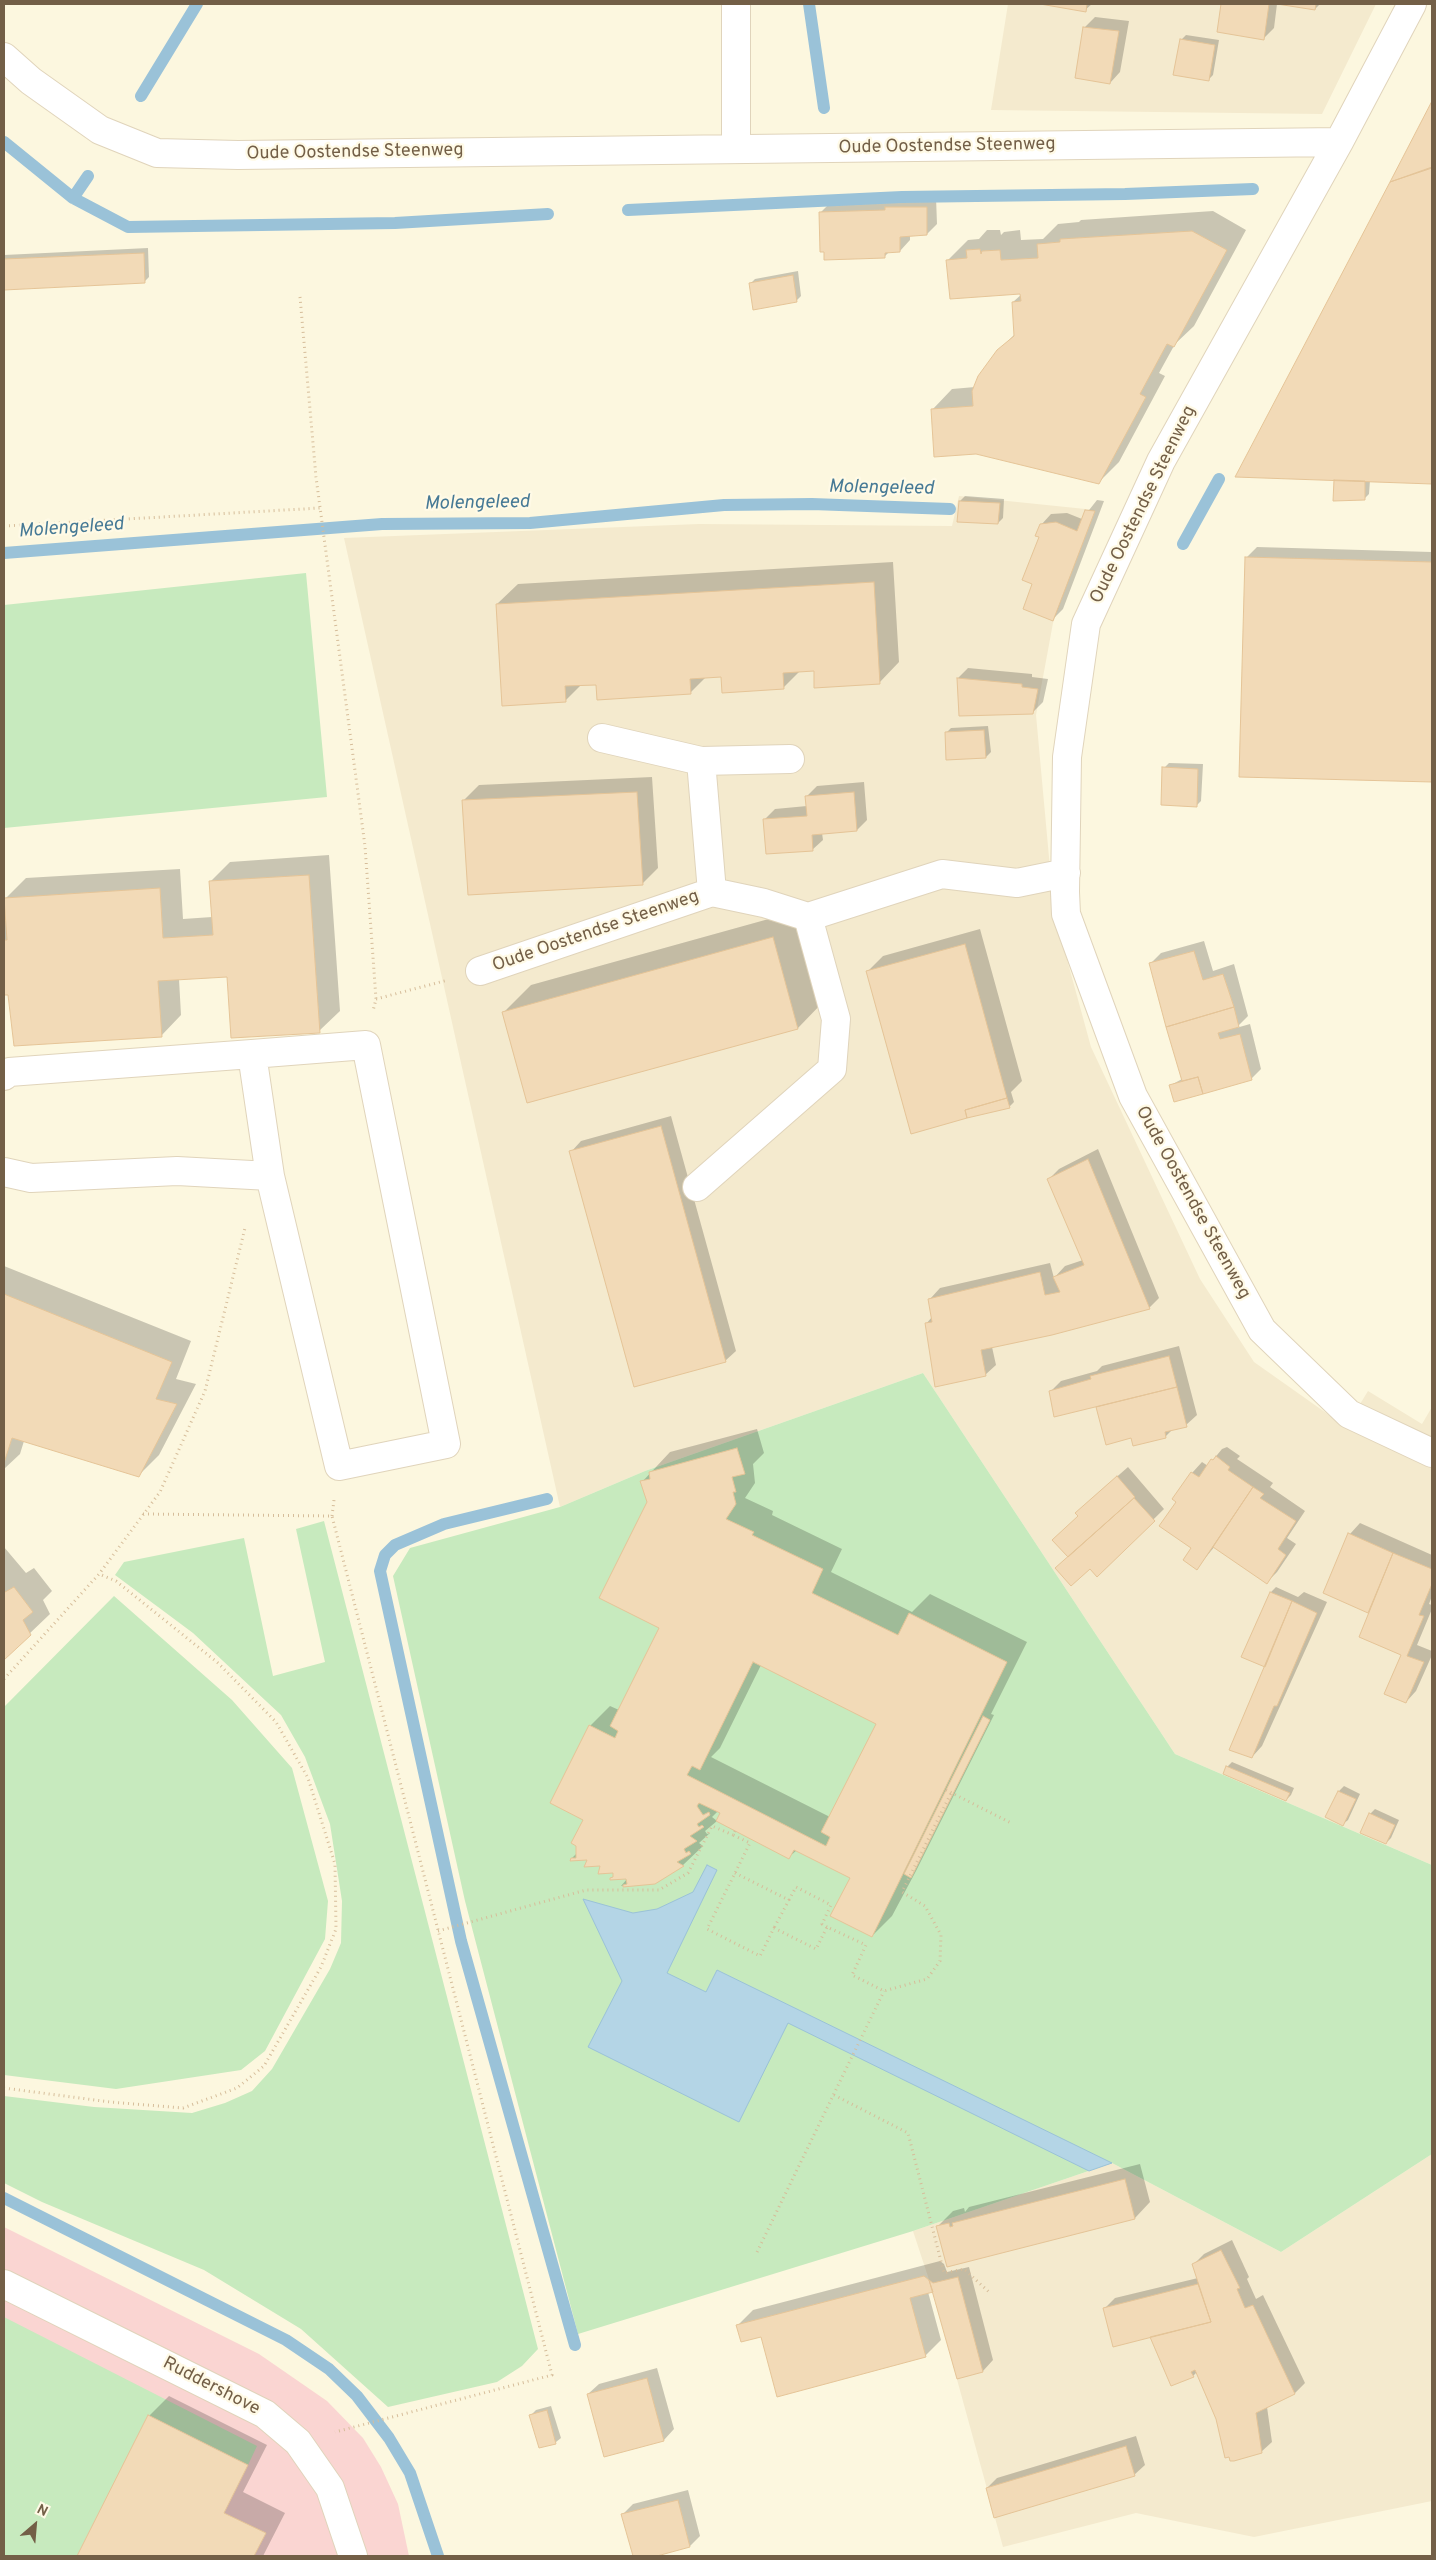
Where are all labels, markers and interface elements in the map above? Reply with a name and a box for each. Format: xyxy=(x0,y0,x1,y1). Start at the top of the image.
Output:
street label: Oude Oostendse Steenweg xyxy=(838,134,1056,160)
street label: Oude Oostendse Steenweg xyxy=(246,140,464,166)
street label: Oude Oostendse Steenweg xyxy=(1087,403,1201,607)
water label: Molengeleed xyxy=(828,477,934,501)
water label: Molengeleed xyxy=(424,492,530,516)
water label: Molengeleed xyxy=(18,514,124,544)
street label: Oude Oostendse Steenweg xyxy=(490,886,702,978)
street label: Oude Oostendse Steenweg xyxy=(1130,1103,1254,1303)
street label: Ruddershove xyxy=(159,2353,263,2421)
north arrow xyxy=(10,2500,60,2550)
text: N xyxy=(34,2501,50,2521)

